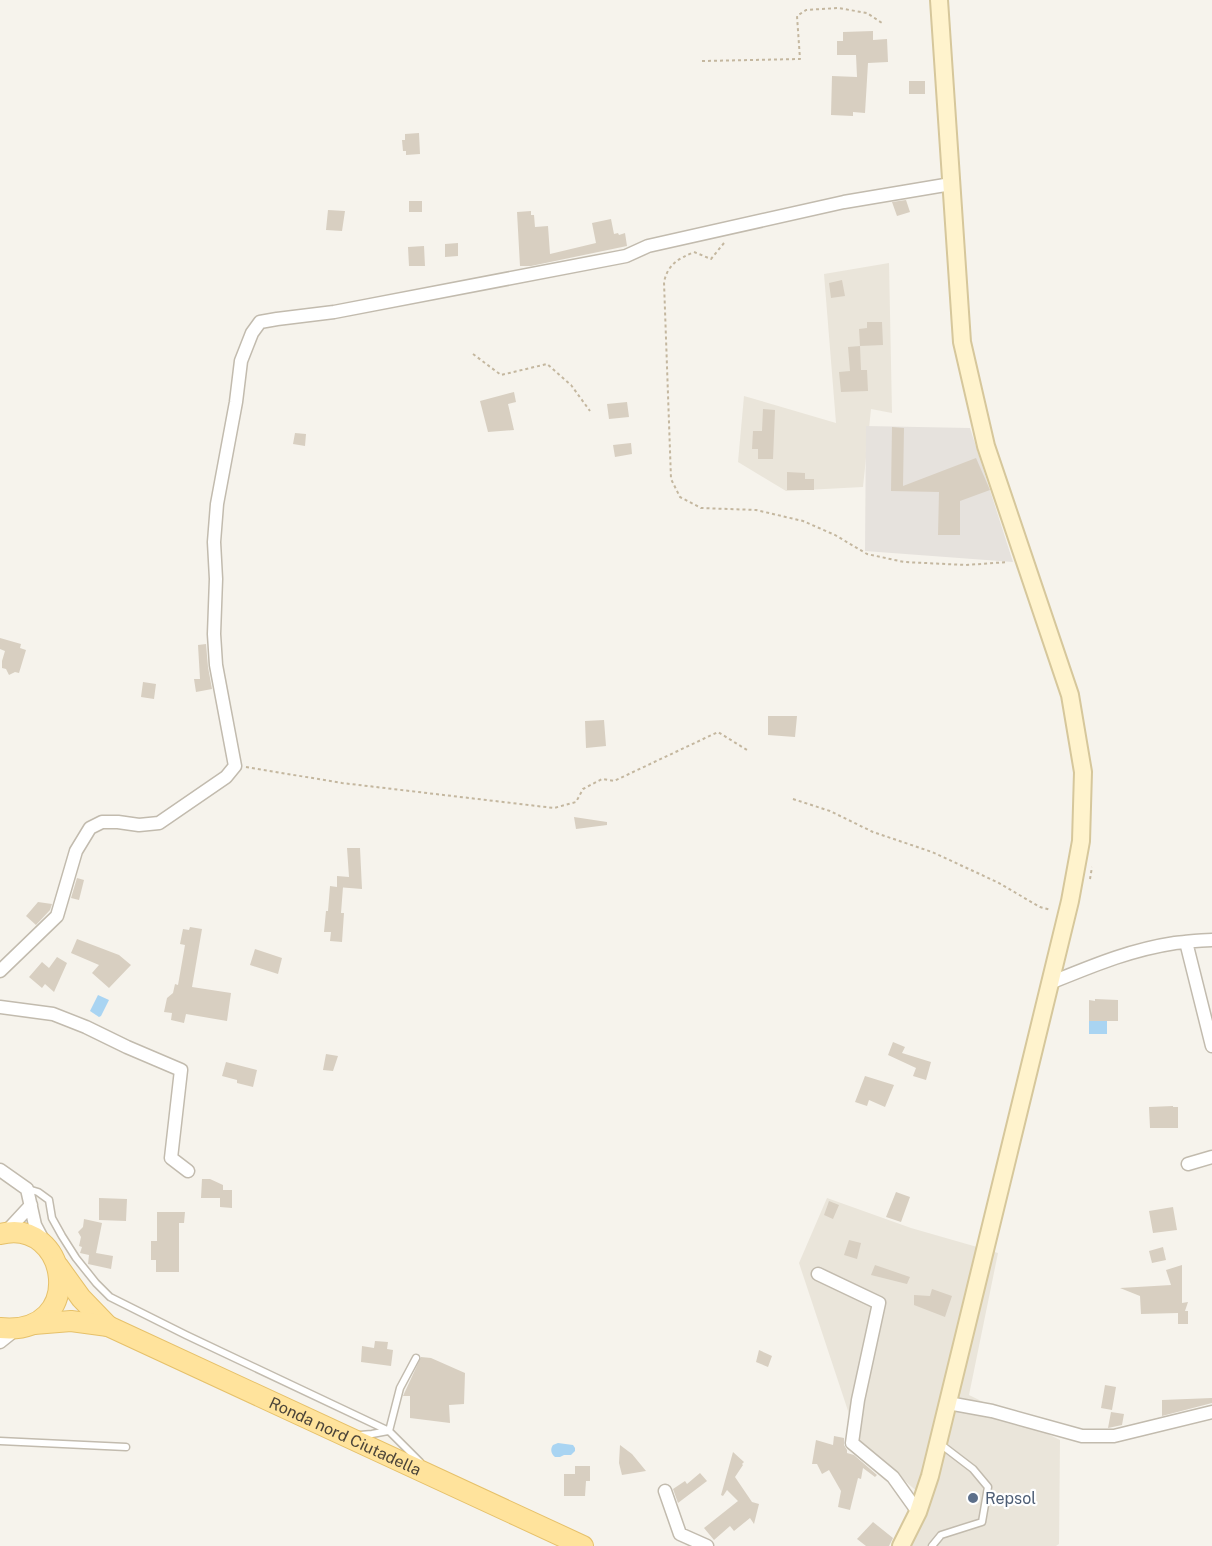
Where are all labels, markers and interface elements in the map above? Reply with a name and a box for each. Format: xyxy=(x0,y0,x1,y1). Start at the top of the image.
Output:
street label: Ronda nord Ciutadella xyxy=(266,1393,424,1480)
place label: Repsol xyxy=(985,1489,1036,1508)
marker: Repsol xyxy=(966,1491,980,1505)

